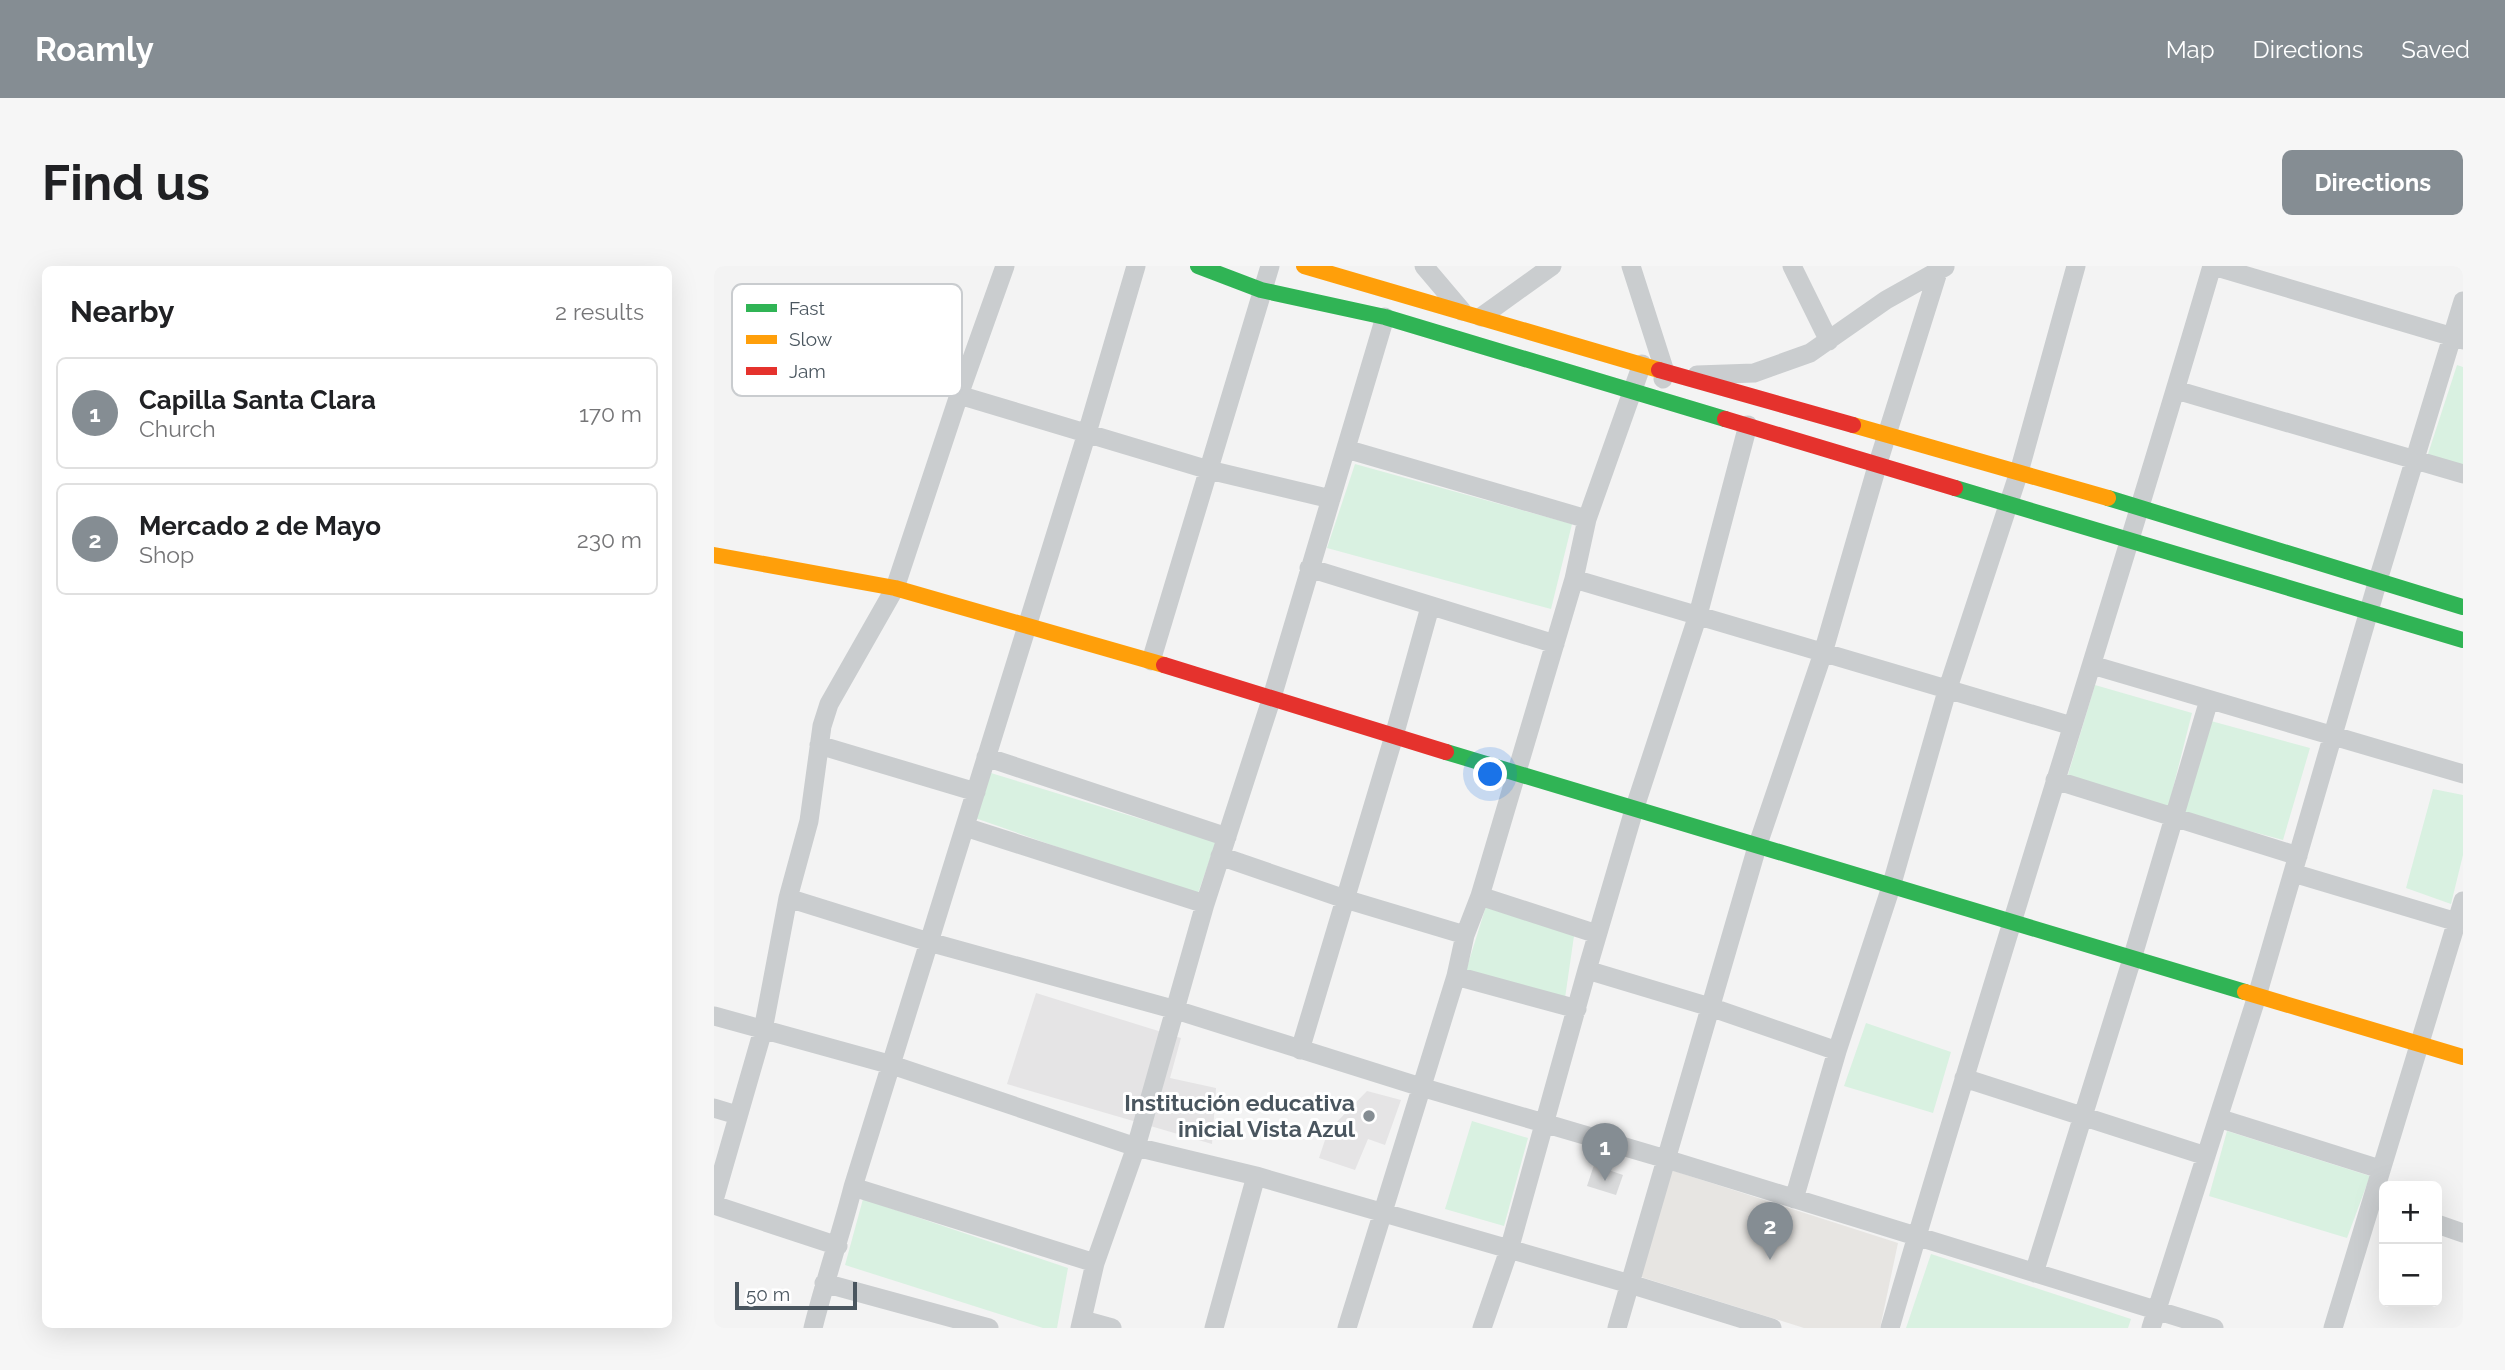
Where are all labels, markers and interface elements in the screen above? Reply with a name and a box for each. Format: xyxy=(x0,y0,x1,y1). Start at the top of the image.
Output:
text: Roamly xyxy=(35,30,154,69)
text: Map xyxy=(2166,35,2215,64)
text: Directions xyxy=(2253,35,2363,64)
text: Saved xyxy=(2401,35,2470,64)
button: Directions xyxy=(2282,150,2463,215)
text: Find us xyxy=(42,154,210,211)
legend xyxy=(732,284,962,396)
text: Nearby xyxy=(70,294,174,329)
text: Fast xyxy=(789,297,825,319)
text: 2 results xyxy=(555,298,644,325)
text: Slow xyxy=(789,328,833,350)
text: Jam xyxy=(789,360,826,382)
text: Capilla Santa Clara xyxy=(139,385,376,415)
text: 1 xyxy=(89,400,101,427)
text: 170 m xyxy=(579,400,642,427)
text: Church xyxy=(139,415,216,442)
text: Mercado 2 de Mayo xyxy=(139,511,381,541)
text: 2 xyxy=(89,526,101,553)
text: 230 m xyxy=(577,526,642,553)
text: Shop xyxy=(139,541,194,568)
your location xyxy=(1473,757,1507,791)
place label: Institución educativa inicial Vista Azul xyxy=(1124,1089,1356,1142)
marker: Institución educativa inicial Vista Azul xyxy=(1361,1108,1377,1124)
pin: 1 xyxy=(1582,1123,1628,1181)
map controls xyxy=(2379,1181,2442,1307)
button: + xyxy=(2379,1181,2442,1244)
pin: 2 xyxy=(1747,1202,1793,1260)
button: − xyxy=(2379,1244,2442,1307)
scale bar xyxy=(735,1279,858,1311)
text: 50 m xyxy=(746,1283,790,1305)

